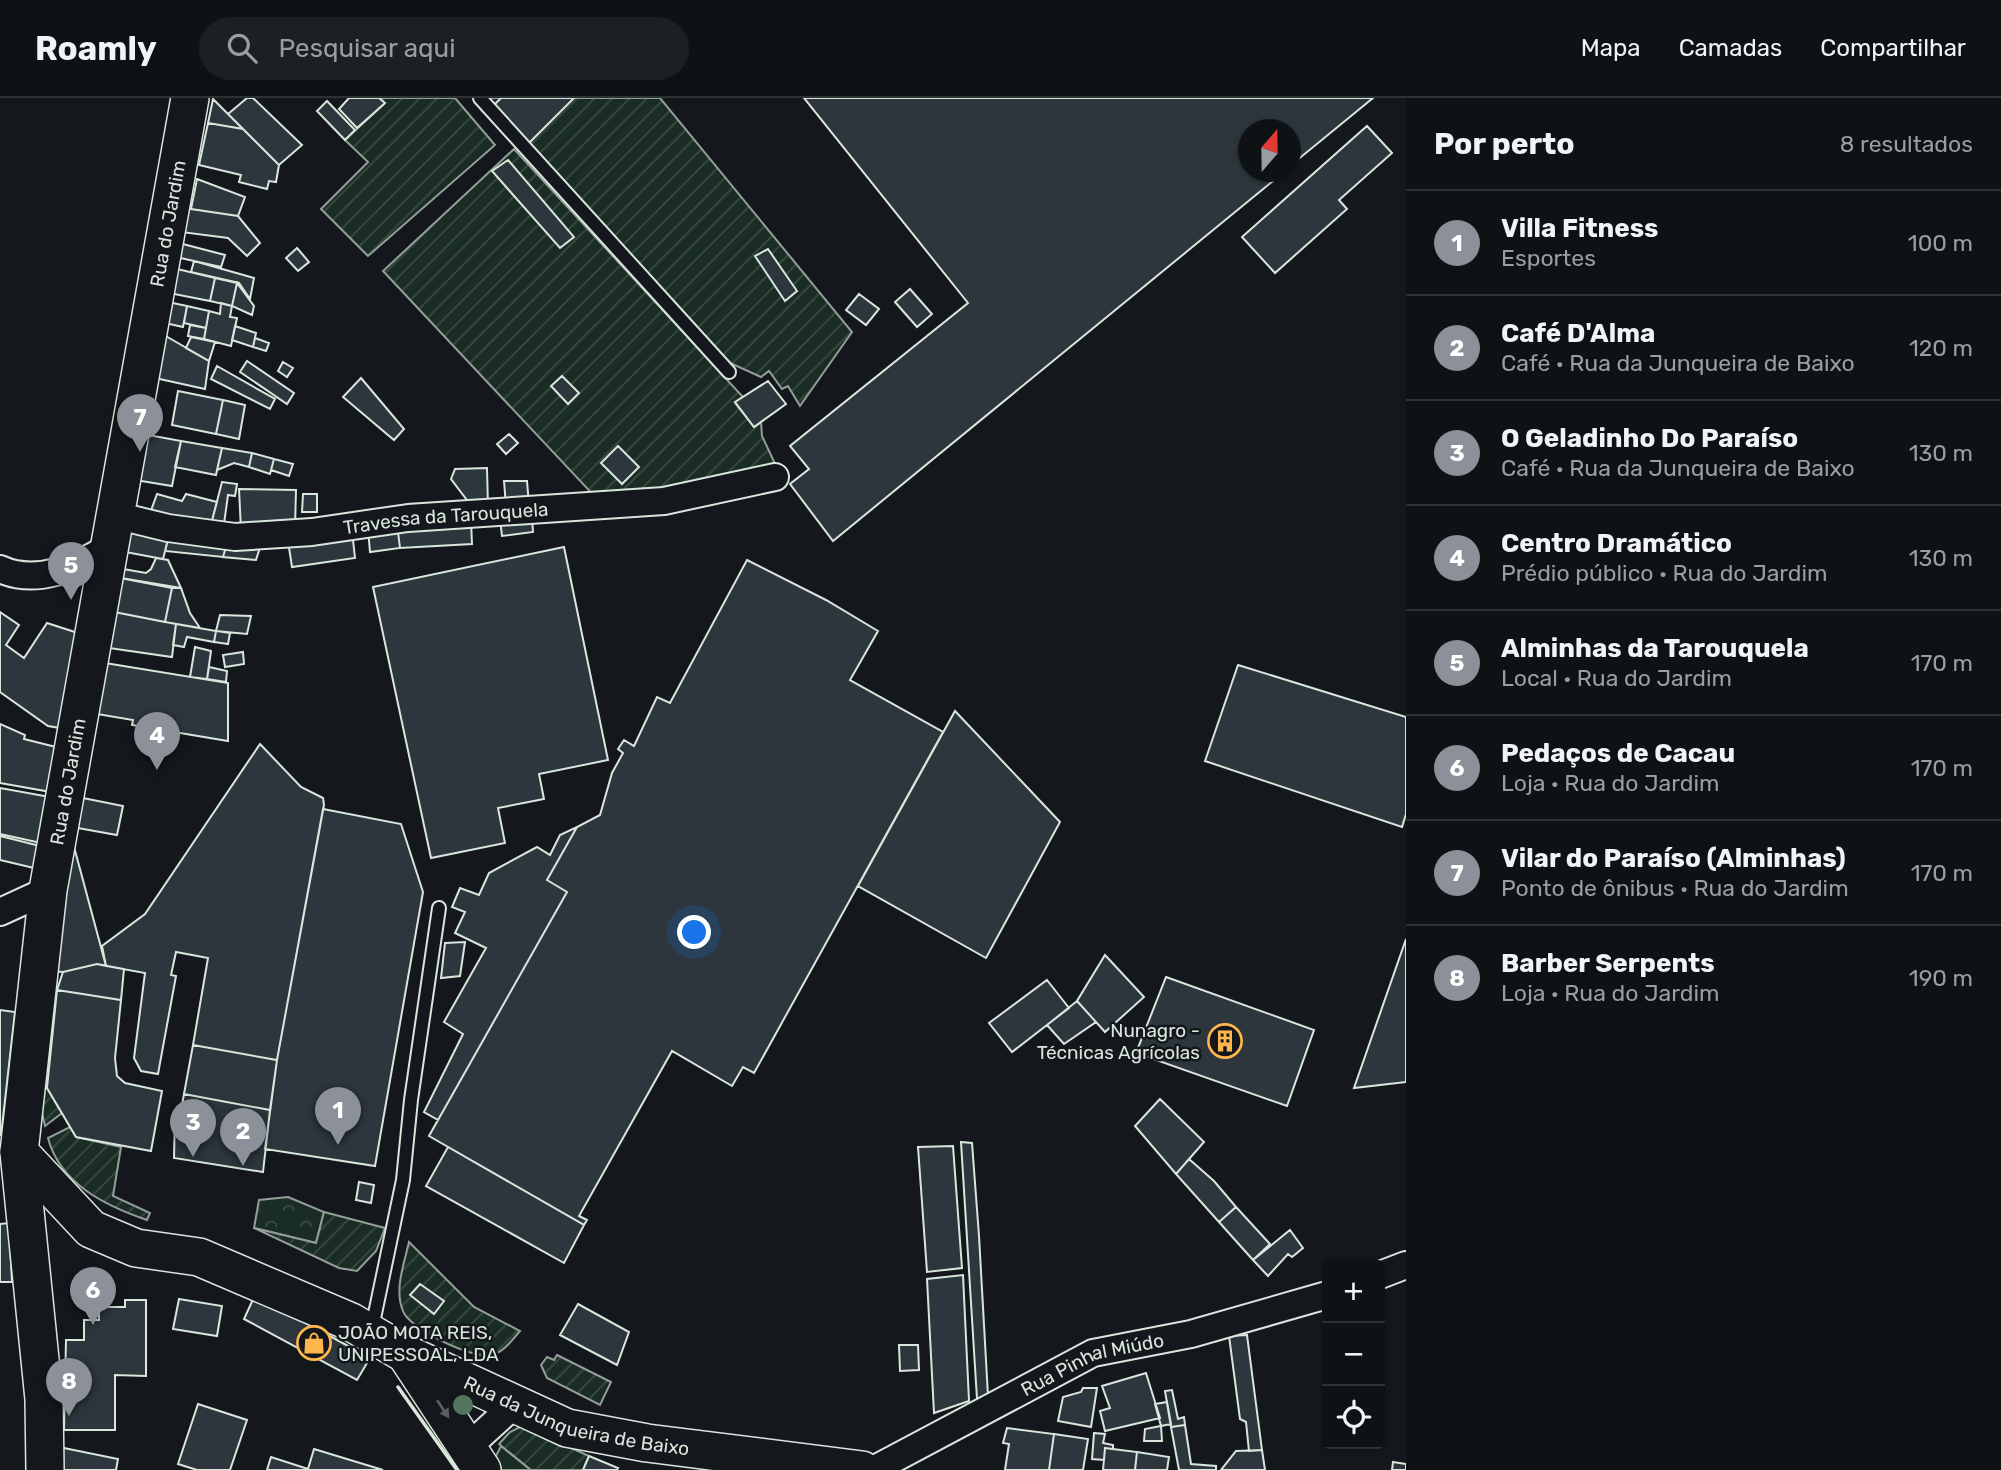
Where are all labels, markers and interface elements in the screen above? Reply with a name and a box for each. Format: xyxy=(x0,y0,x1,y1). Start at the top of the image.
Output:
search box xyxy=(199,17,689,80)
text: Roamly xyxy=(35,29,157,68)
icon: search xyxy=(223,29,261,67)
text: Pesquisar aqui xyxy=(279,33,455,64)
text: Mapa xyxy=(1581,34,1641,62)
text: Camadas xyxy=(1679,34,1782,62)
text: Compartilhar xyxy=(1820,34,1966,62)
north arrow xyxy=(1238,119,1301,182)
text: Por perto xyxy=(1434,126,1575,162)
text: 8 resultados xyxy=(1840,130,1973,158)
street label: Rua do Jardim xyxy=(145,158,191,289)
text: Villa Fitness xyxy=(1501,213,1659,244)
text: 1 xyxy=(1451,229,1463,257)
text: 100 m xyxy=(1908,229,1973,257)
text: Esportes xyxy=(1501,244,1596,272)
text: Café D'Alma xyxy=(1501,318,1655,349)
text: 2 xyxy=(1450,334,1464,362)
text: 120 m xyxy=(1909,334,1973,362)
text: Café · Rua da Junqueira de Baixo xyxy=(1501,349,1855,377)
pin: 7 xyxy=(117,394,163,452)
text: O Geladinho Do Paraíso xyxy=(1501,423,1798,454)
text: 3 xyxy=(1449,439,1465,467)
text: 130 m xyxy=(1909,439,1973,467)
text: Café · Rua da Junqueira de Baixo xyxy=(1501,454,1855,482)
street label: Travessa da Tarouquela xyxy=(342,498,549,539)
text: Centro Dramático xyxy=(1501,528,1732,559)
pin: 5 xyxy=(48,542,94,600)
text: 4 xyxy=(1449,544,1465,572)
text: 130 m xyxy=(1909,544,1973,572)
text: Prédio público · Rua do Jardim xyxy=(1501,559,1828,587)
text: Alminhas da Tarouquela xyxy=(1501,633,1809,664)
text: 5 xyxy=(1450,649,1464,677)
text: 170 m xyxy=(1911,649,1973,677)
text: Local · Rua do Jardim xyxy=(1501,664,1732,692)
pin: 4 xyxy=(134,712,180,770)
street label: Rua do Jardim xyxy=(45,717,91,847)
text: Pedaços de Cacau xyxy=(1501,738,1735,769)
text: 6 xyxy=(1450,754,1464,782)
text: 170 m xyxy=(1911,754,1973,782)
text: Loja · Rua do Jardim xyxy=(1501,769,1719,797)
text: Vilar do Paraíso (Alminhas) xyxy=(1501,843,1846,874)
text: 7 xyxy=(1450,859,1464,887)
text: 170 m xyxy=(1911,859,1973,887)
text: Ponto de ônibus · Rua do Jardim xyxy=(1501,874,1849,902)
your location xyxy=(677,915,711,949)
text: Barber Serpents xyxy=(1501,948,1715,979)
text: 8 xyxy=(1449,964,1465,992)
text: 190 m xyxy=(1909,964,1973,992)
text: Loja · Rua do Jardim xyxy=(1501,979,1719,1007)
place label: Nunagro - Técnicas Agrícolas xyxy=(1037,1019,1200,1064)
building icon: Nunagro - Técnicas Agrícolas xyxy=(1206,1022,1244,1060)
pin: 1 xyxy=(315,1087,361,1145)
pin: 3 xyxy=(170,1099,216,1157)
pin: 2 xyxy=(220,1108,266,1166)
map controls xyxy=(1322,1260,1385,1449)
button: + xyxy=(1322,1260,1385,1323)
pin: 6 xyxy=(70,1267,116,1325)
place label: JOÃO MOTA REIS, UNIPESSOAL, LDA xyxy=(338,1321,499,1366)
button: − xyxy=(1322,1323,1385,1386)
shop icon: JOÃO MOTA REIS, UNIPESSOAL, LDA xyxy=(295,1324,333,1362)
street label: Rua Pinhal Miúdo xyxy=(1017,1329,1166,1401)
pin: 8 xyxy=(46,1358,92,1416)
street label: Rua da Junqueira de Baixo xyxy=(460,1371,691,1460)
button: locate xyxy=(1322,1386,1385,1449)
one-way arrow xyxy=(436,1399,449,1419)

